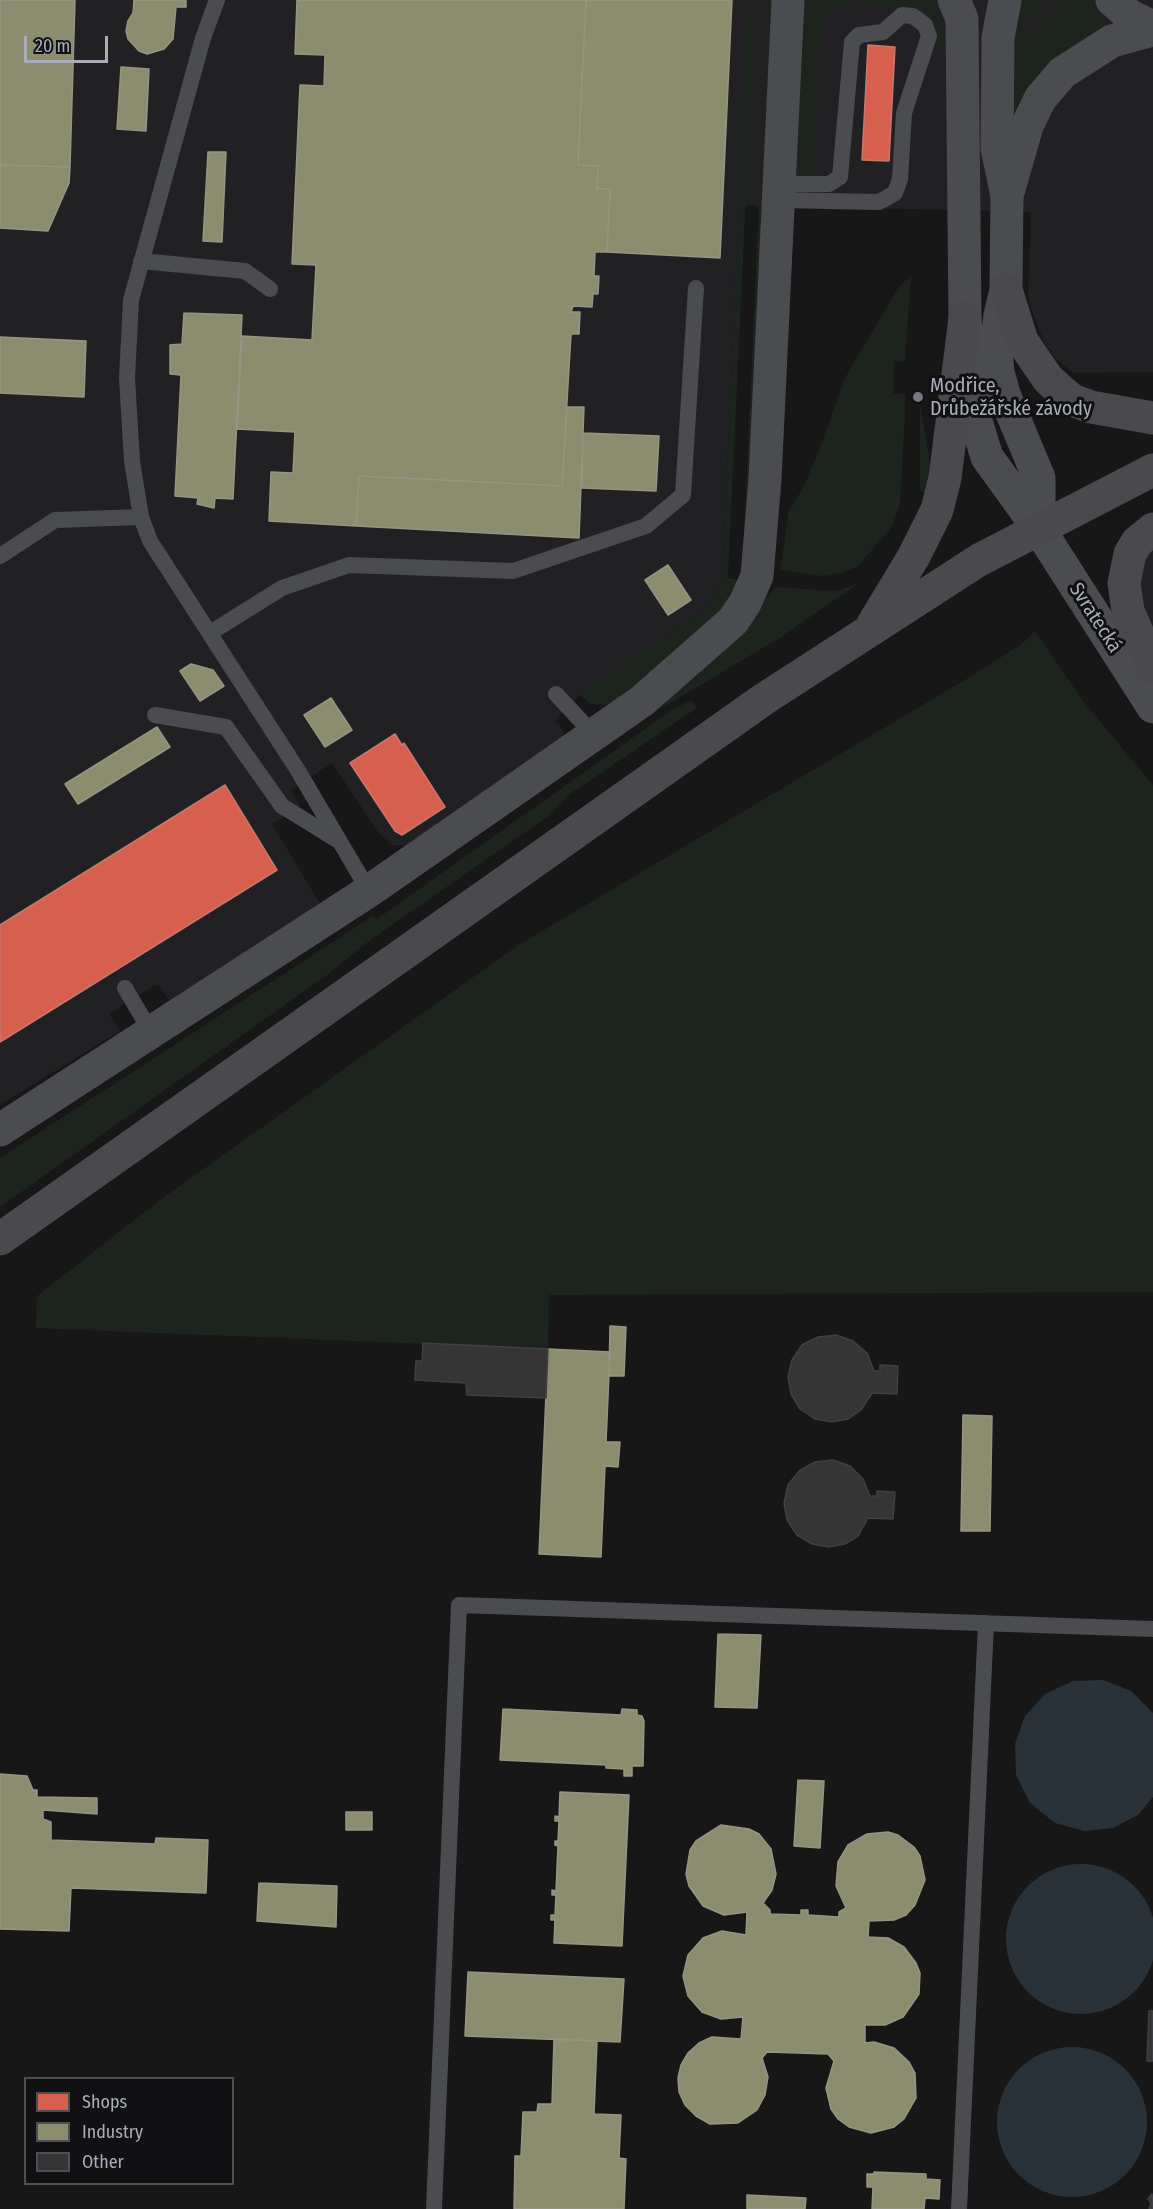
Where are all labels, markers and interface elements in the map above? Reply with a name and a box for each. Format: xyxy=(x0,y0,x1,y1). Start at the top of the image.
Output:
scale bar xyxy=(27,24,111,62)
text: 20 m xyxy=(35,35,70,57)
place label: Modřice, Drůbežářské závody xyxy=(930,374,1092,421)
marker: Modřice, Drůbežářské závody xyxy=(911,390,925,404)
street label: Svratecká xyxy=(1064,579,1126,657)
legend xyxy=(24,2077,234,2185)
text: Shops xyxy=(82,2091,127,2113)
text: Industry xyxy=(82,2121,143,2143)
text: Other xyxy=(82,2151,124,2173)

